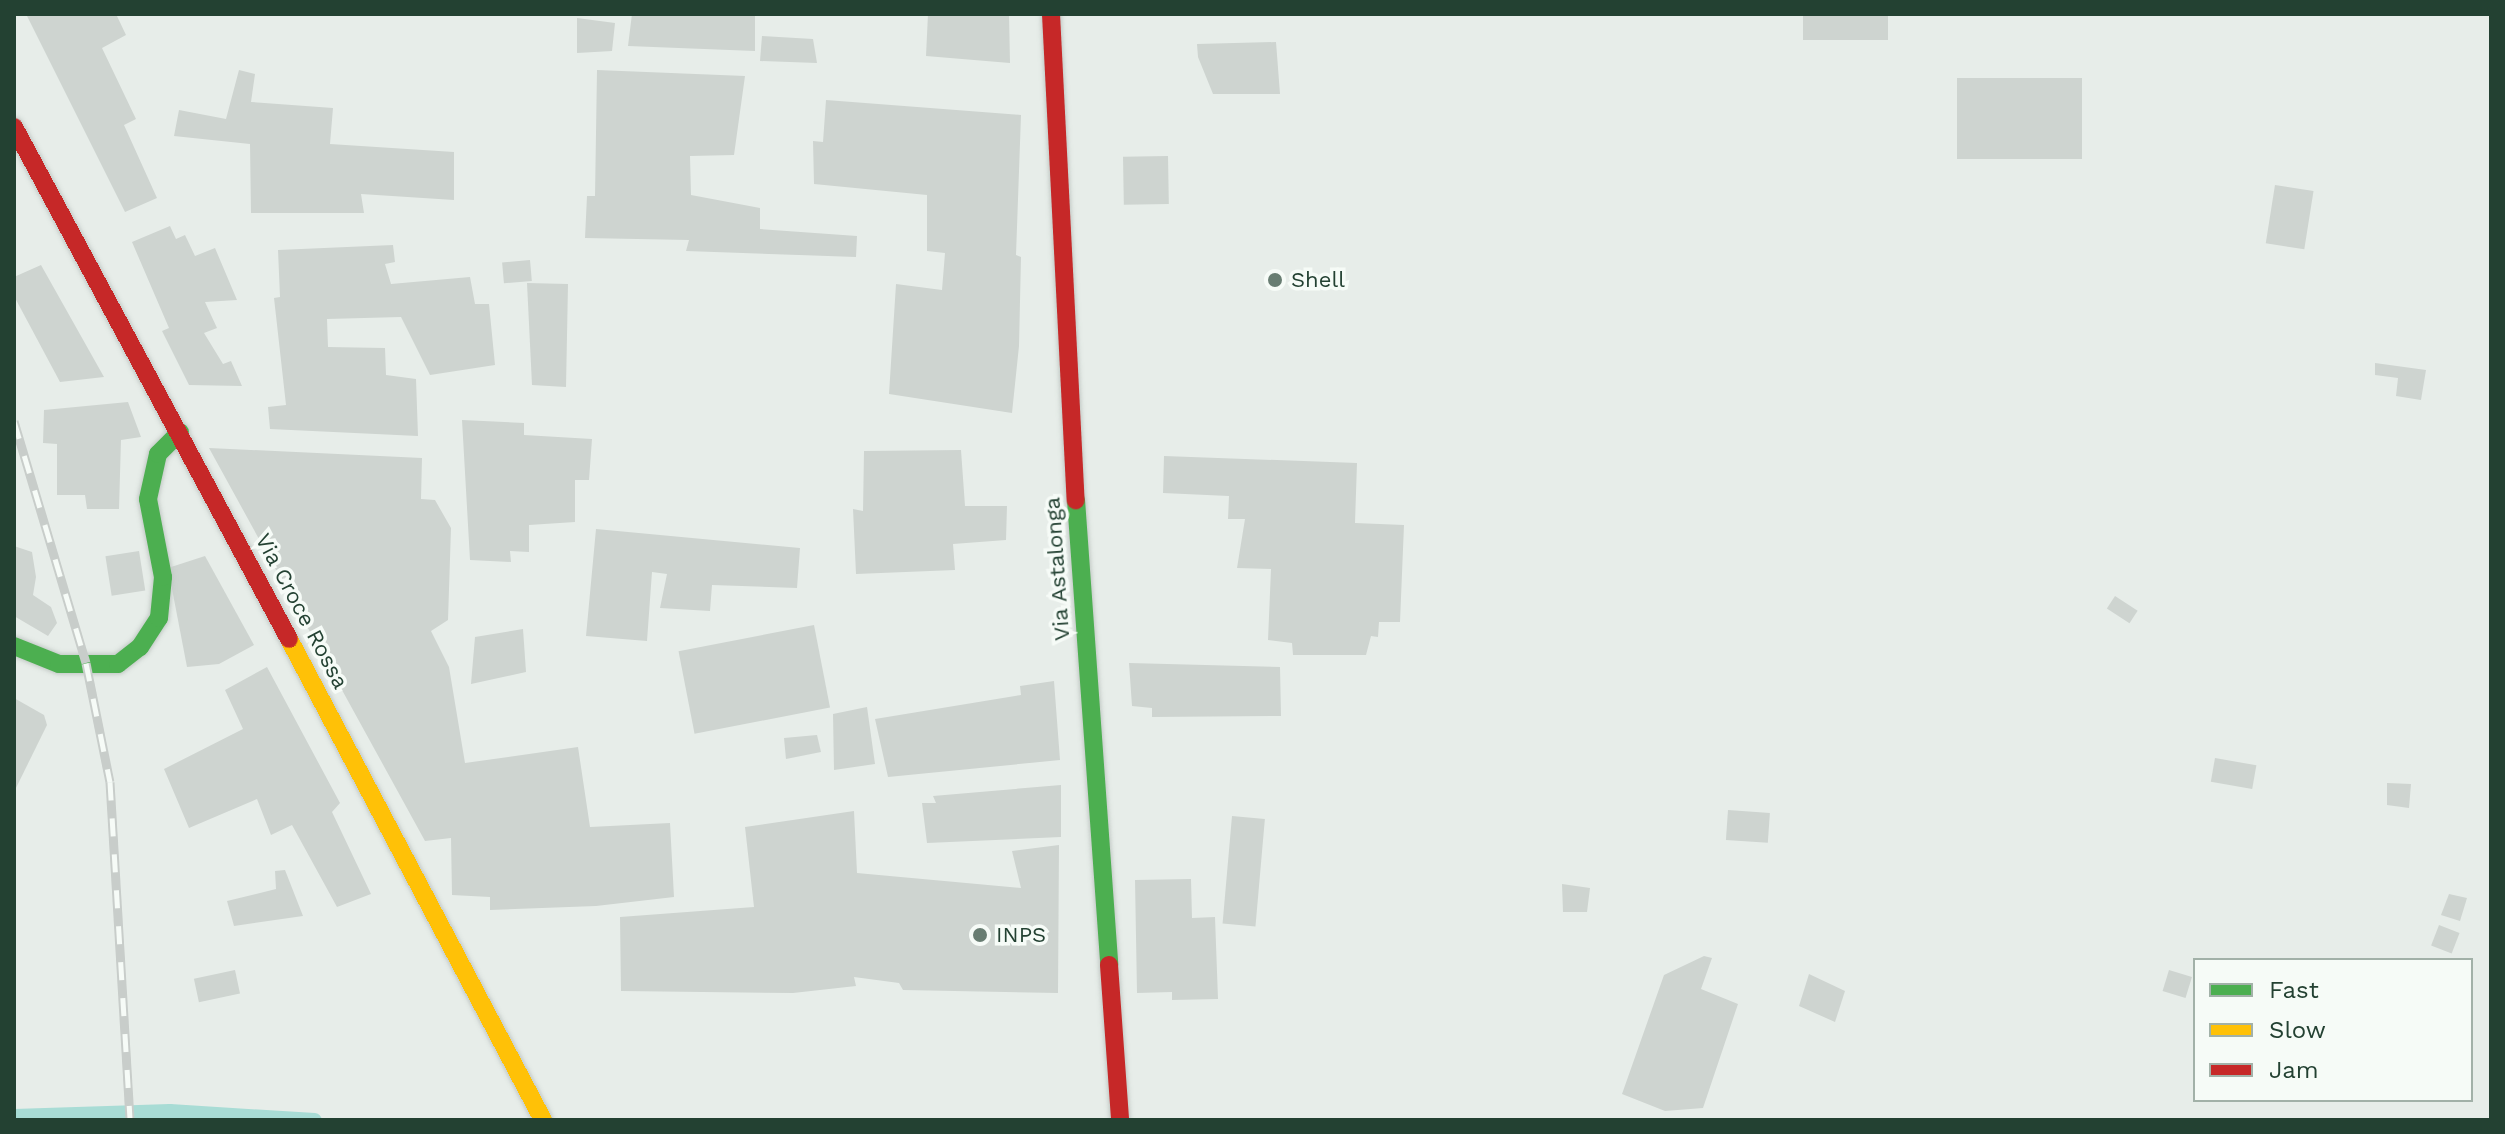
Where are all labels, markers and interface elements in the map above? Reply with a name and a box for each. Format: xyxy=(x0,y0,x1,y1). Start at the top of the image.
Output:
place label: Shell xyxy=(1291,267,1345,293)
marker: Shell xyxy=(1266,271,1284,289)
street label: Via Astalonga xyxy=(1039,496,1075,642)
street label: Via Croce Rossa xyxy=(250,529,354,693)
place label: INPS xyxy=(996,922,1046,948)
marker: INPS xyxy=(971,926,989,944)
legend xyxy=(2193,958,2473,1102)
text: Fast xyxy=(2269,976,2319,1004)
text: Slow xyxy=(2269,1016,2326,1044)
text: Jam xyxy=(2269,1056,2319,1084)

